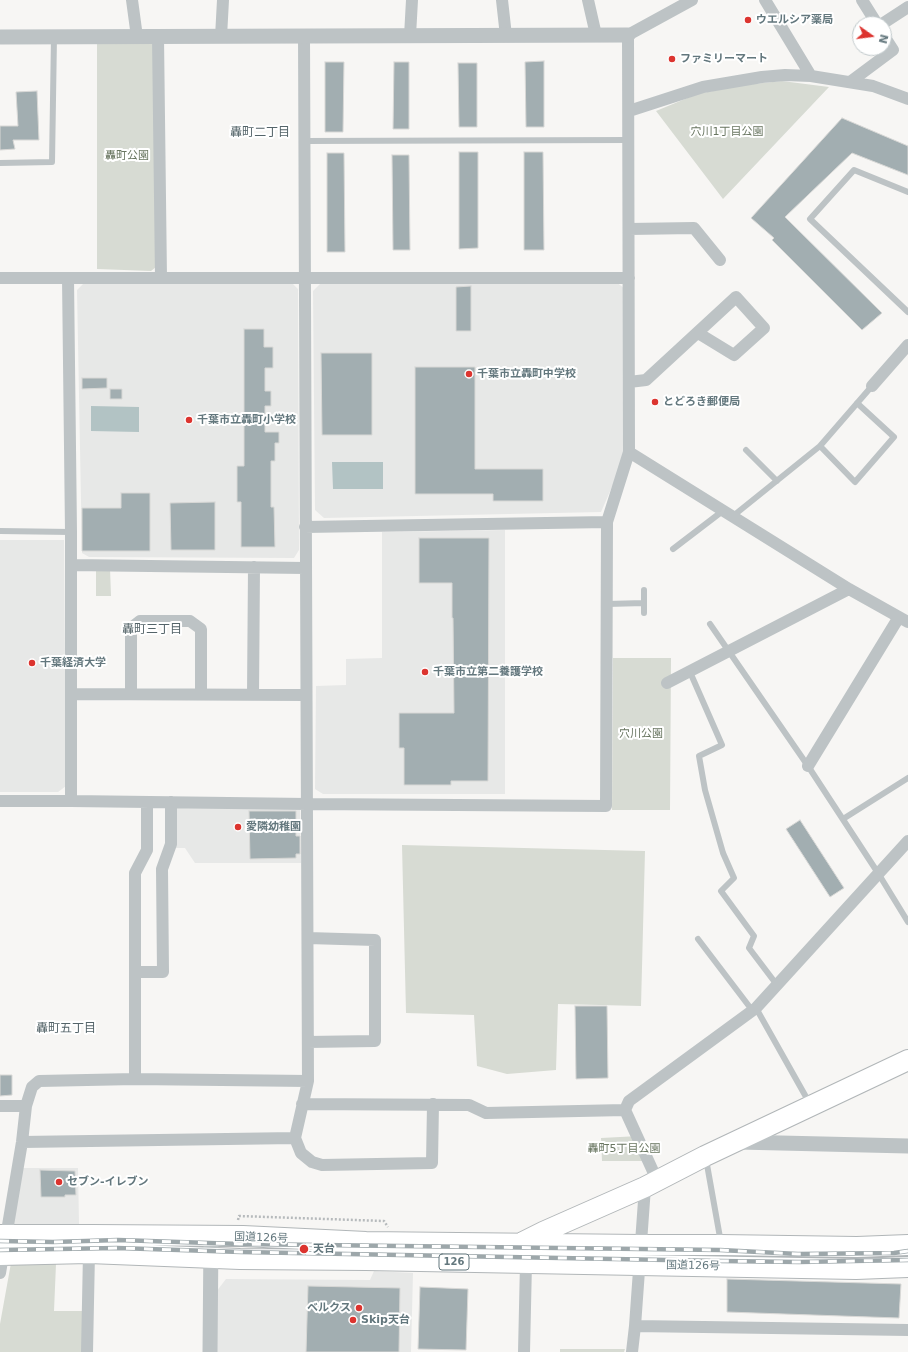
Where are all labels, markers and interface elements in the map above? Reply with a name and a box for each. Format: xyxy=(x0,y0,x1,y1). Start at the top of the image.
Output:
place label: ウエルシア薬局 xyxy=(756,13,833,27)
marker: ウエルシア薬局 xyxy=(743,15,753,25)
north arrow xyxy=(852,16,892,56)
text: N xyxy=(876,33,891,45)
place label: ファミリーマート xyxy=(680,52,768,66)
marker: ファミリーマート xyxy=(667,54,677,64)
park label: 穴川1丁目公園 xyxy=(691,125,763,139)
district label: 轟町二丁目 xyxy=(230,126,290,140)
park label: 轟町公園 xyxy=(105,149,149,163)
place label: 千葉市立轟町中学校 xyxy=(477,367,576,381)
marker: 千葉市立轟町中学校 xyxy=(464,369,474,379)
place label: とどろき郵便局 xyxy=(663,395,740,409)
marker: とどろき郵便局 xyxy=(650,397,660,407)
place label: 千葉市立轟町小学校 xyxy=(197,413,296,427)
marker: 千葉市立轟町小学校 xyxy=(184,415,194,425)
district label: 轟町三丁目 xyxy=(122,623,182,637)
place label: 千葉経済大学 xyxy=(40,656,106,670)
marker: 千葉経済大学 xyxy=(27,658,37,668)
place label: 千葉市立第二養護学校 xyxy=(433,665,543,679)
marker: 千葉市立第二養護学校 xyxy=(420,667,430,677)
park label: 穴川公園 xyxy=(619,727,663,741)
place label: 愛隣幼稚園 xyxy=(246,820,301,834)
marker: 愛隣幼稚園 xyxy=(233,822,243,832)
district label: 轟町五丁目 xyxy=(36,1022,96,1036)
park label: 轟町5丁目公園 xyxy=(588,1142,660,1156)
place label: セブン-イレブン xyxy=(67,1175,149,1189)
marker: セブン-イレブン xyxy=(54,1177,64,1187)
street label: 国道126号 xyxy=(234,1230,288,1246)
place label: 天台 xyxy=(313,1242,335,1256)
marker: 天台 xyxy=(298,1243,310,1255)
road number: 126 xyxy=(439,1254,469,1270)
street label: 国道126号 xyxy=(666,1259,720,1273)
place label: ベルクス xyxy=(307,1301,351,1315)
marker: ベルクス xyxy=(354,1303,364,1313)
place label: Skip天台 xyxy=(361,1313,410,1327)
marker: Skip天台 xyxy=(348,1315,358,1325)

